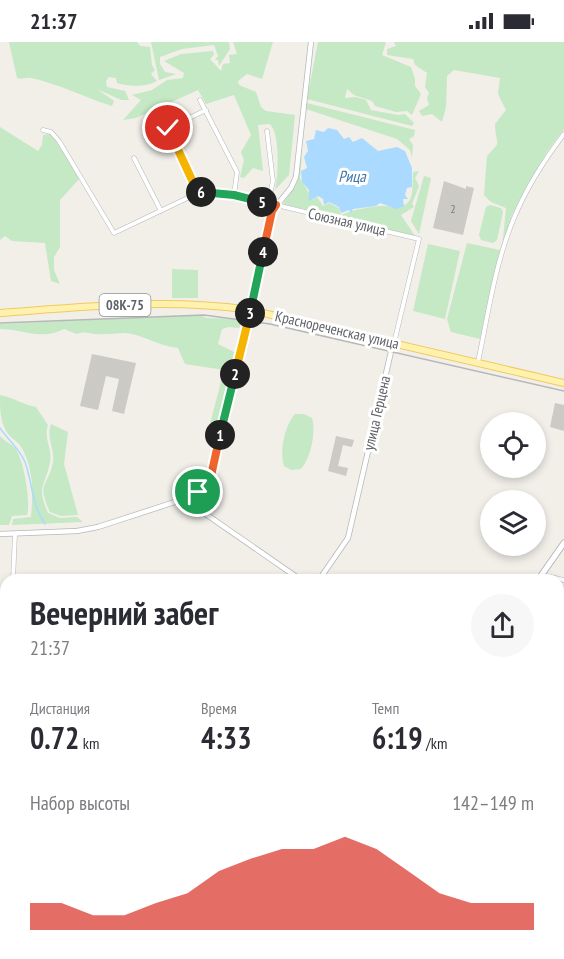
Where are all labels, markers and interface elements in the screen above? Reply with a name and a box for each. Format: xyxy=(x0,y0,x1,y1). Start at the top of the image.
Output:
text: 21:37 xyxy=(30,7,78,35)
pin xyxy=(142,102,193,153)
icon: check xyxy=(151,111,184,144)
water label: Рица xyxy=(338,166,367,186)
pin: 6 xyxy=(186,177,216,207)
text: 6 xyxy=(197,182,205,202)
pin: 5 xyxy=(247,187,277,217)
text: 5 xyxy=(258,192,266,212)
house number: 2 xyxy=(450,201,456,216)
street label: Союзная улица xyxy=(306,203,388,240)
pin: 4 xyxy=(248,237,278,267)
text: 4 xyxy=(259,242,267,262)
road number: 08К-75 xyxy=(100,294,150,316)
pin: 3 xyxy=(235,298,265,328)
text: 3 xyxy=(246,303,254,323)
street label: Краснореченская улица xyxy=(273,306,401,353)
pin: 2 xyxy=(220,359,250,389)
text: 2 xyxy=(231,364,239,384)
street label: улица Герцена xyxy=(359,374,394,452)
map controls xyxy=(480,412,546,556)
button: locate xyxy=(480,412,546,478)
pin: 1 xyxy=(205,420,235,450)
text: 1 xyxy=(216,425,224,445)
pin xyxy=(172,466,223,517)
icon: arrive xyxy=(181,475,214,508)
button: layers xyxy=(480,490,546,556)
text: Вечерний забег xyxy=(30,591,218,634)
button: share xyxy=(471,594,534,657)
text: 21:37 xyxy=(30,635,70,661)
text: Дистанция xyxy=(30,698,90,718)
text: Время xyxy=(201,698,237,718)
text: Темп xyxy=(372,698,399,718)
text: 0.72 xyxy=(30,718,79,757)
text: 4:33 xyxy=(201,718,252,757)
text: 6:19 xyxy=(372,718,423,757)
text: km xyxy=(79,733,99,753)
text: /km xyxy=(423,733,447,753)
text: Набор высоты xyxy=(30,790,130,816)
text: 142–149 m xyxy=(452,790,534,816)

